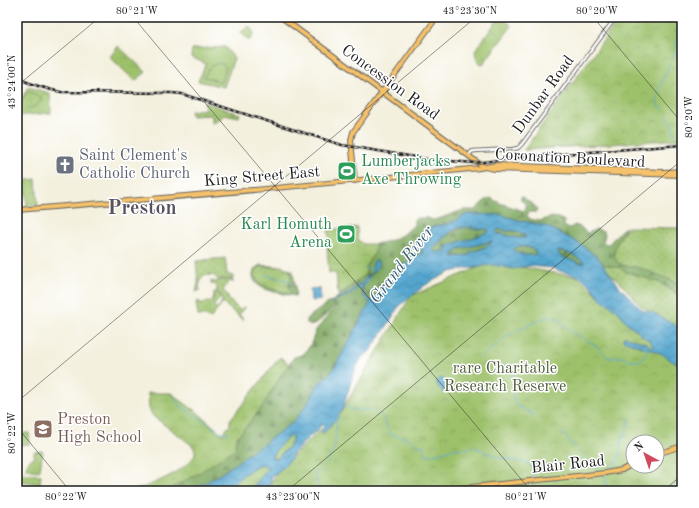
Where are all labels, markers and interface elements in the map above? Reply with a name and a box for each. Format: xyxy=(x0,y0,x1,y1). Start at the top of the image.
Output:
text: 80°21'W xyxy=(116,6,158,16)
text: 43°23'30"N xyxy=(443,6,498,16)
text: 80°20'W xyxy=(576,6,618,16)
street label: Concession Road xyxy=(338,42,442,124)
street label: Dunbar Road xyxy=(510,53,578,137)
text: 43°24'00"N xyxy=(7,54,17,109)
text: 80°20'W xyxy=(684,96,694,138)
street label: Coronation Boulevard xyxy=(494,147,646,171)
place label: Saint Clement's Catholic Church xyxy=(79,148,190,182)
church icon: Saint Clement's Catholic Church xyxy=(54,154,76,176)
place label: Lumberjacks Axe Throwing xyxy=(361,154,462,188)
sports icon: Lumberjacks Axe Throwing xyxy=(336,160,358,182)
street label: King Street East xyxy=(203,164,321,190)
district label: Preston xyxy=(107,199,177,219)
place label: Karl Homuth Arena xyxy=(241,217,332,251)
sports icon: Karl Homuth Arena xyxy=(335,223,357,245)
water label: Grand River xyxy=(367,223,438,307)
park label: rare Charitable Research Reserve xyxy=(444,361,566,395)
text: 80°22'W xyxy=(7,412,17,454)
place label: Preston High School xyxy=(57,412,142,446)
school or university icon: Preston High School xyxy=(32,418,54,440)
north arrow xyxy=(625,434,665,474)
text: N xyxy=(633,440,647,454)
street label: Blair Road xyxy=(530,453,606,477)
text: 80°22'W xyxy=(45,492,87,502)
text: 43°23'00"N xyxy=(266,492,321,502)
text: 80°21'W xyxy=(505,492,547,502)

